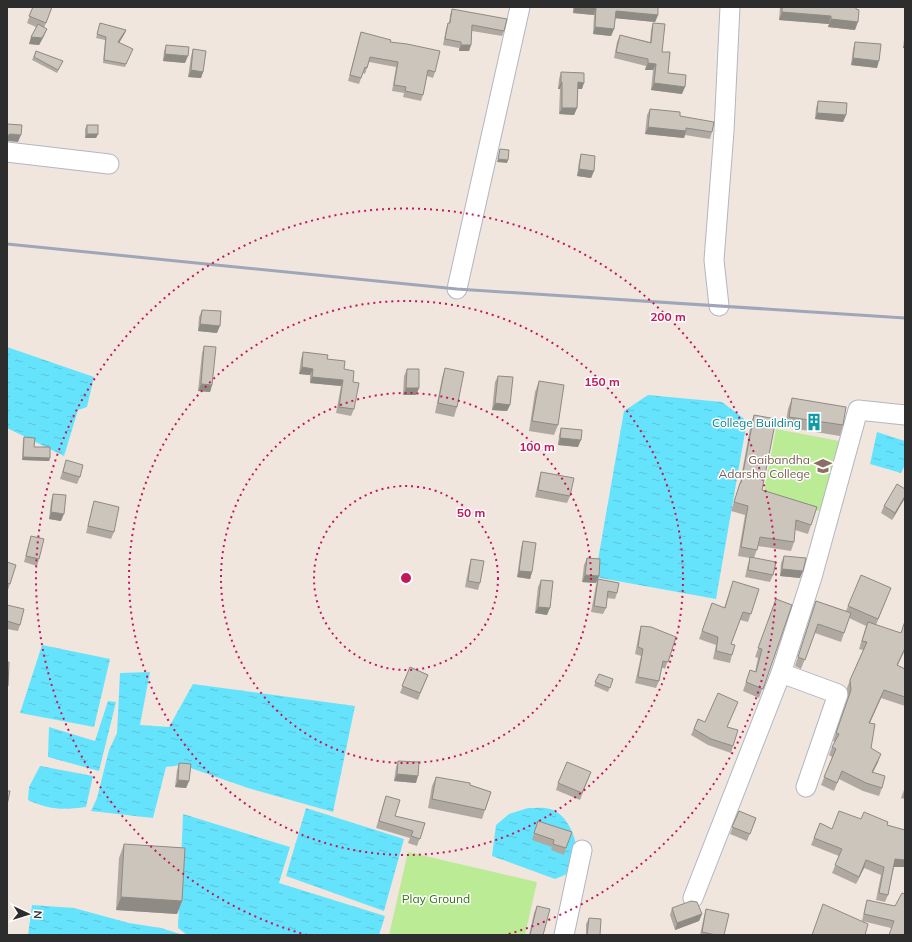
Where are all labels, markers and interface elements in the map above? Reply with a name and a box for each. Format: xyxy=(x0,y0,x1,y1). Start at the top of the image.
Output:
text: 200 m xyxy=(650,309,686,324)
text: 150 m xyxy=(584,374,620,389)
building icon: College Building xyxy=(804,412,824,432)
place label: College Building xyxy=(712,415,801,430)
text: 100 m xyxy=(519,439,555,454)
place label: Gaibandha Adarsha College xyxy=(719,452,810,481)
school or university icon: Gaibandha Adarsha College xyxy=(813,456,833,476)
text: 50 m xyxy=(457,505,485,520)
centre of rings xyxy=(399,571,413,585)
park label: Play Ground xyxy=(402,891,470,906)
north arrow xyxy=(8,894,48,934)
text: N xyxy=(31,910,45,919)

